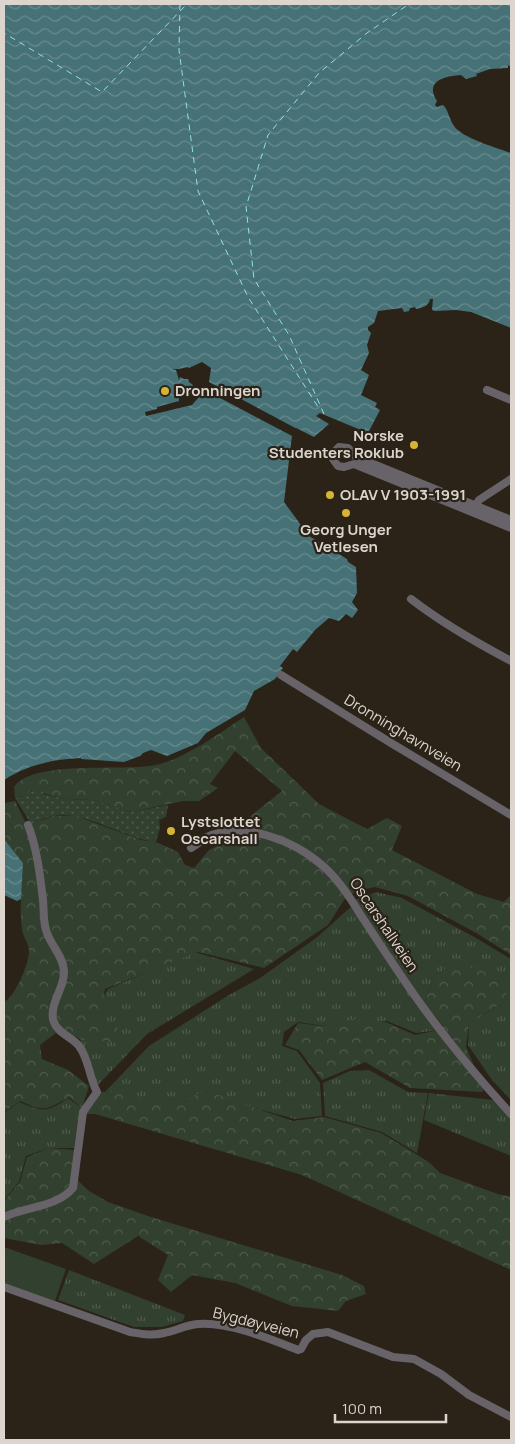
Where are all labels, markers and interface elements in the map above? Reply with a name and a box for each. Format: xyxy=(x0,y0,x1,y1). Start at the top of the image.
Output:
place label: Dronningen xyxy=(175,380,260,401)
marker: Dronningen xyxy=(159,385,171,397)
place label: Norske Studenters Roklub xyxy=(269,425,404,463)
marker: Norske Studenters Roklub xyxy=(408,439,420,451)
place label: OLAV V 1903-1991 xyxy=(340,484,466,505)
marker: OLAV V 1903-1991 xyxy=(324,489,336,501)
marker: Georg Unger Vetlesen xyxy=(340,507,352,519)
place label: Georg Unger Vetlesen xyxy=(300,519,392,557)
street label: Dronninghavnveien xyxy=(340,689,466,776)
place label: Lystslottet Oscarshall xyxy=(181,811,260,849)
marker: Lystslottet Oscarshall xyxy=(165,825,177,837)
street label: Oscarshallveien xyxy=(345,873,424,976)
street label: Bygdøyveien xyxy=(211,1302,302,1343)
scale bar xyxy=(335,1392,446,1424)
text: 100 m xyxy=(342,1398,382,1419)

